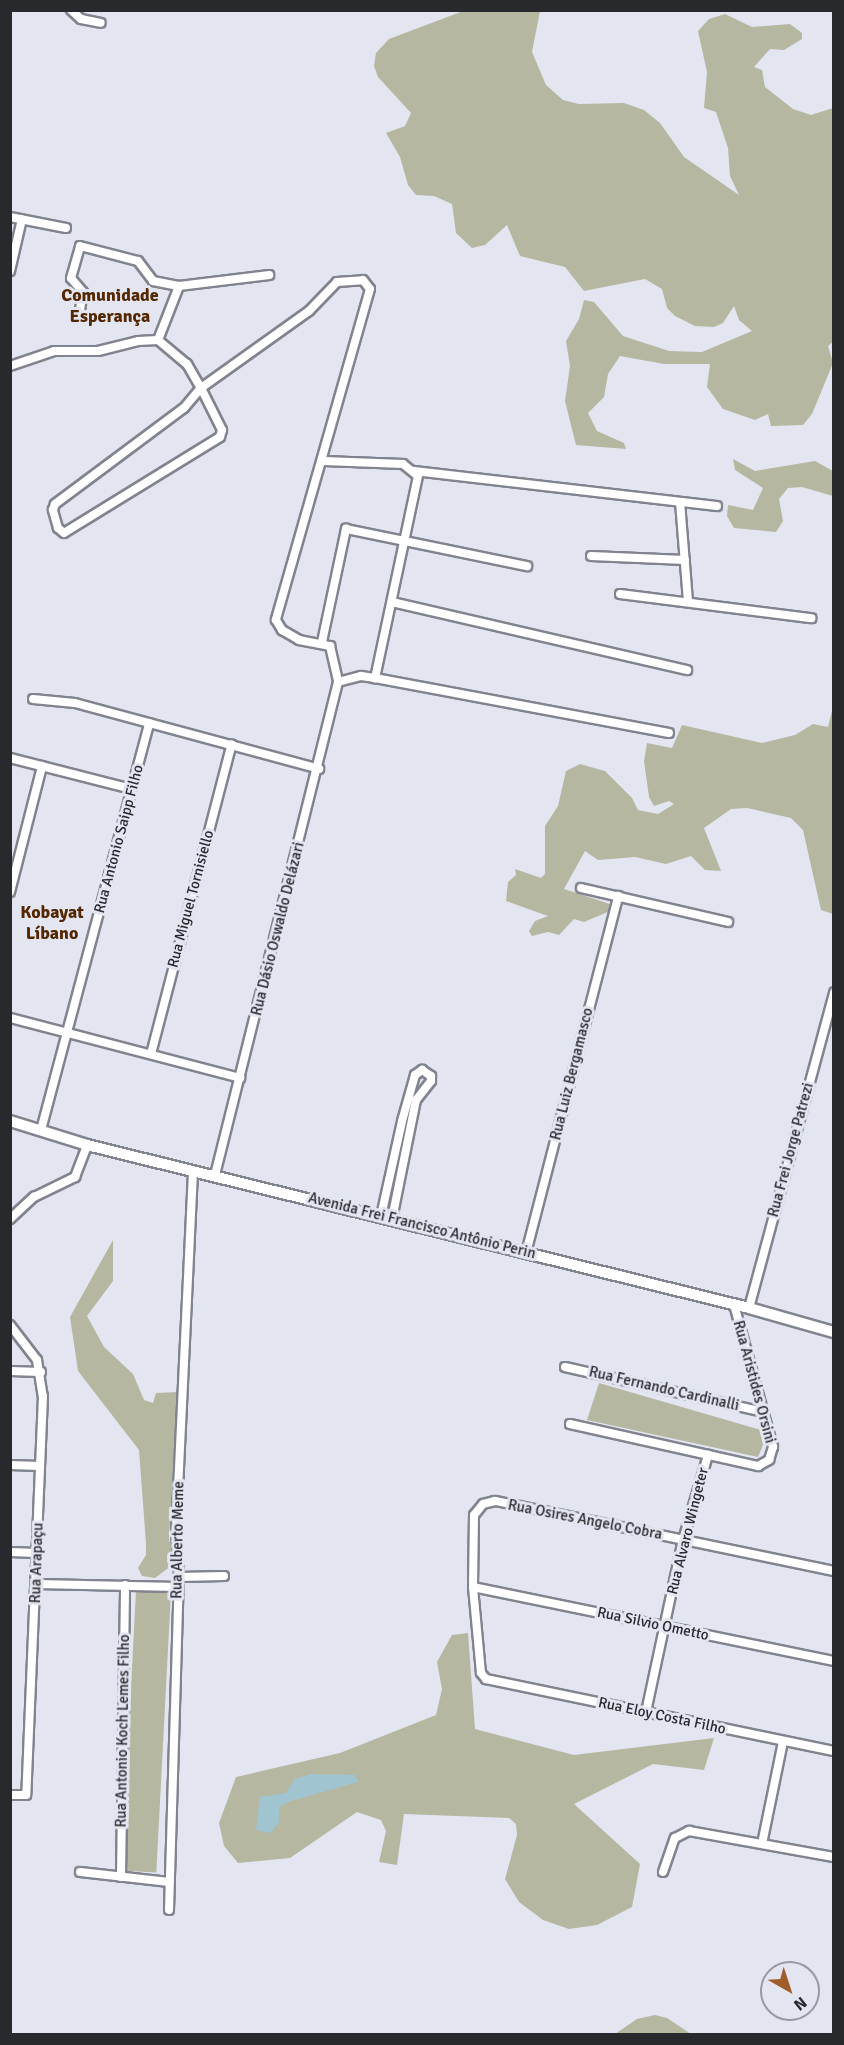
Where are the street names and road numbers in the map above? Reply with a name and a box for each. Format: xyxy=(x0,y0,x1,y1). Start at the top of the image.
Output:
street label: Rua Antonio Saipp Filho xyxy=(91,763,147,915)
street label: Rua Miguel Tornisiello xyxy=(164,828,218,970)
street label: Rua Dásio Oswaldo Delázari xyxy=(248,840,308,1018)
street label: Rua Luiz Bergamasco xyxy=(547,1006,597,1142)
street label: Rua Frei Jorge Patrezi xyxy=(764,1081,818,1219)
street label: Avenida Frei Francisco Antônio Perin xyxy=(306,1189,538,1263)
street label: Rua Aristides Orsini xyxy=(729,1319,779,1445)
street label: Rua Fernando Cardinalli xyxy=(587,1363,741,1415)
street label: Rua Alvaro Wingeter xyxy=(663,1466,713,1596)
street label: Rua Alberto Meme xyxy=(168,1481,188,1599)
street label: Rua Osires Angelo Cobra xyxy=(506,1496,664,1544)
street label: Rua Arapaçu xyxy=(27,1522,47,1604)
street label: Rua Silvio Ometto xyxy=(596,1603,710,1645)
street label: Rua Antonio Koch Lemes Filho xyxy=(112,1634,134,1828)
street label: Rua Eloy Costa Filho xyxy=(596,1694,728,1738)

